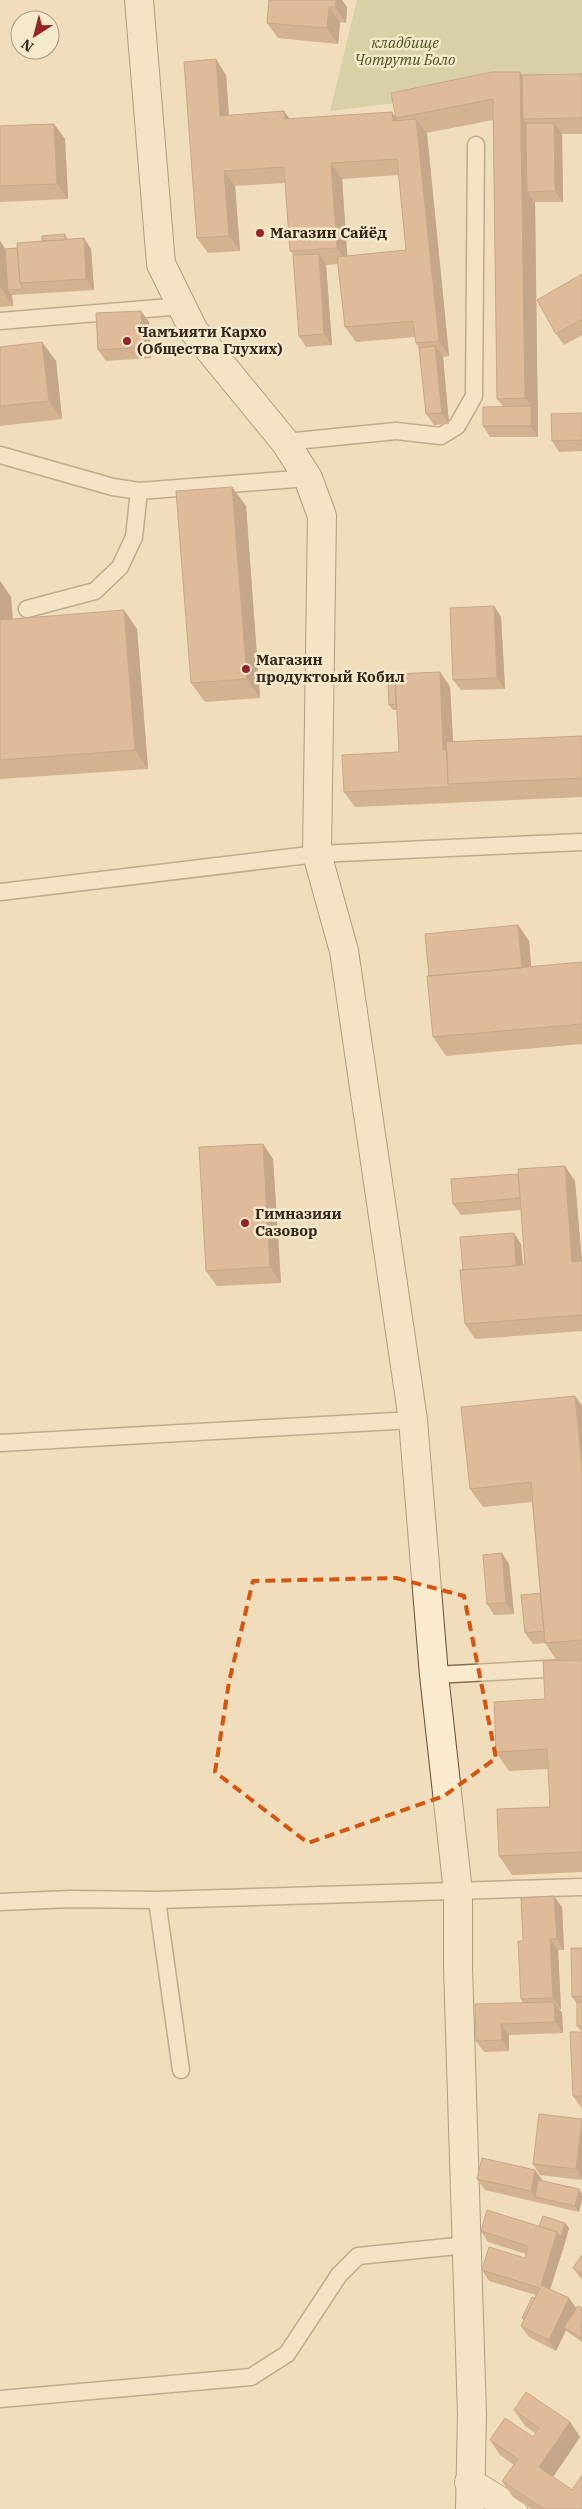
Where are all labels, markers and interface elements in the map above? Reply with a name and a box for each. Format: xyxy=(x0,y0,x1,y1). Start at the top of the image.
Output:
north arrow xyxy=(10,10,60,60)
park label: кладбище Чотрути Боло xyxy=(355,33,455,69)
text: N xyxy=(18,35,37,56)
place label: Магазин Сайёд xyxy=(270,223,387,242)
marker: Магазин Сайёд xyxy=(254,227,266,239)
place label: Чамъияти Кархо (Общества Глухих) xyxy=(137,322,283,358)
marker: Чамъияти Кархо (Общества Глухих) xyxy=(121,335,133,347)
place label: Магазин продуктоый Кобил xyxy=(256,650,405,686)
marker: Магазин продуктоый Кобил xyxy=(240,663,252,675)
place label: Гимназияи Сазовор xyxy=(255,1204,342,1240)
marker: Гимназияи Сазовор xyxy=(239,1217,251,1229)

